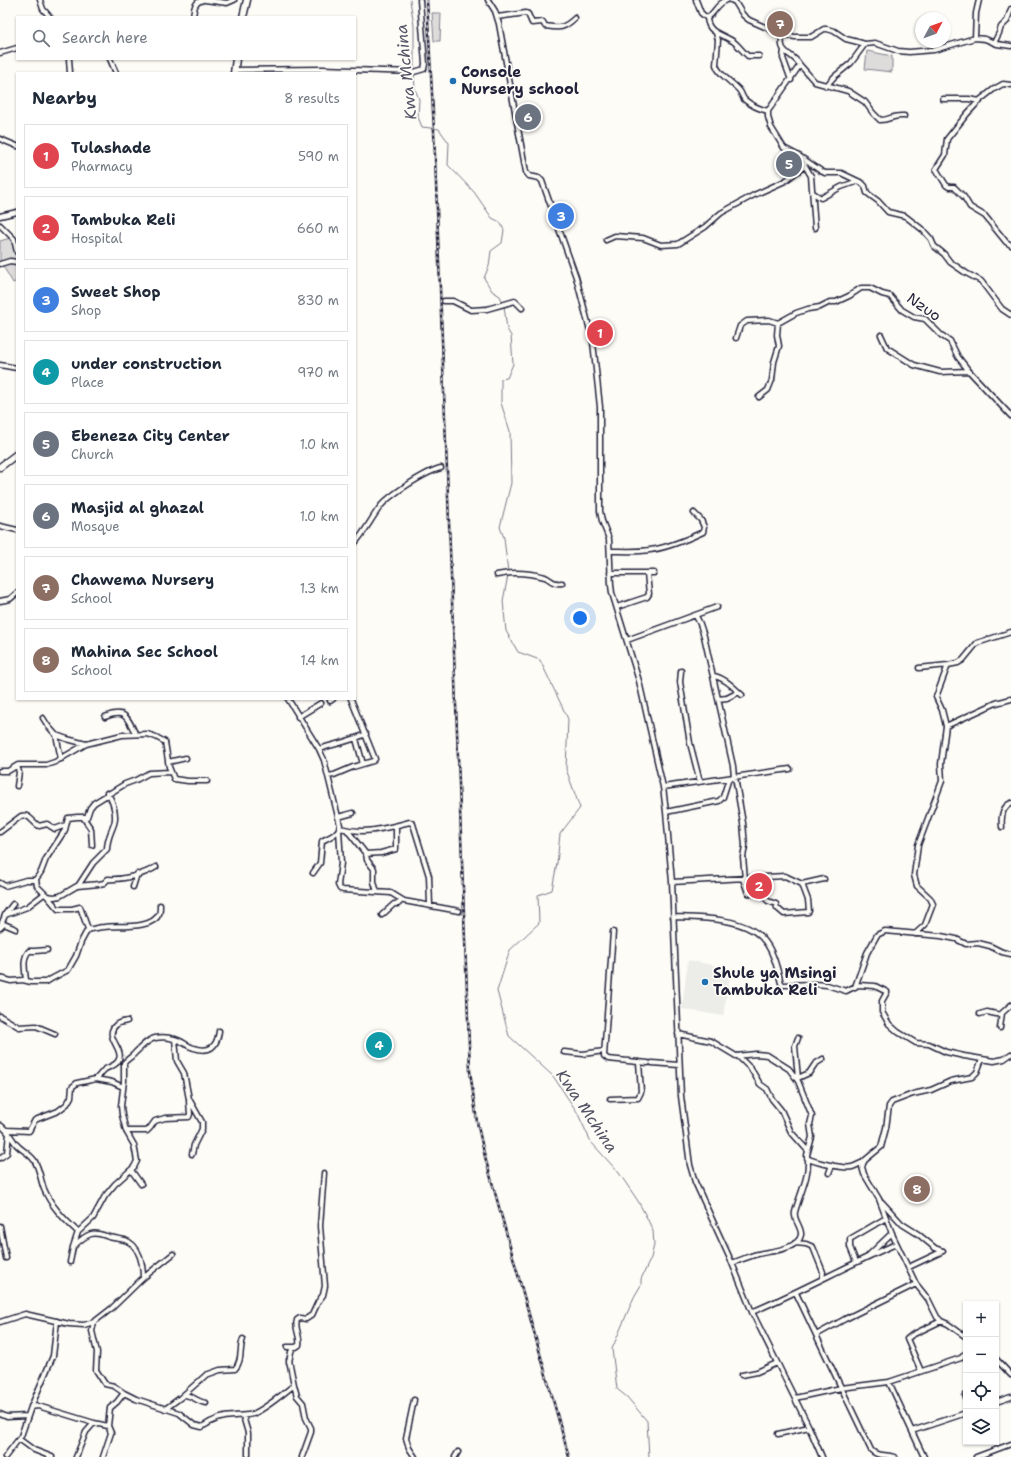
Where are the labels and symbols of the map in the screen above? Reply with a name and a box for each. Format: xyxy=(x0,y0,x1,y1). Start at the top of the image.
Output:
pin: 7 xyxy=(767,9,793,39)
north arrow xyxy=(915,12,951,48)
water label: Kwa Mchina xyxy=(391,23,421,121)
place label: Console Nursery school xyxy=(461,62,579,99)
marker: Console Nursery school xyxy=(448,76,458,86)
pin: 6 xyxy=(515,102,541,132)
pin: 5 xyxy=(776,149,802,179)
pin: 3 xyxy=(548,201,574,231)
street label: Nzuo xyxy=(903,288,945,326)
pin: 1 xyxy=(587,318,613,348)
your location xyxy=(570,608,590,628)
pin: 2 xyxy=(746,871,772,901)
place label: Shule ya Msingi Tambuka Reli xyxy=(713,963,837,1000)
marker: Shule ya Msingi Tambuka Reli xyxy=(700,977,710,987)
pin: 4 xyxy=(366,1030,392,1060)
water label: Kwa Mchina xyxy=(551,1065,623,1157)
pin: 8 xyxy=(904,1174,930,1204)

